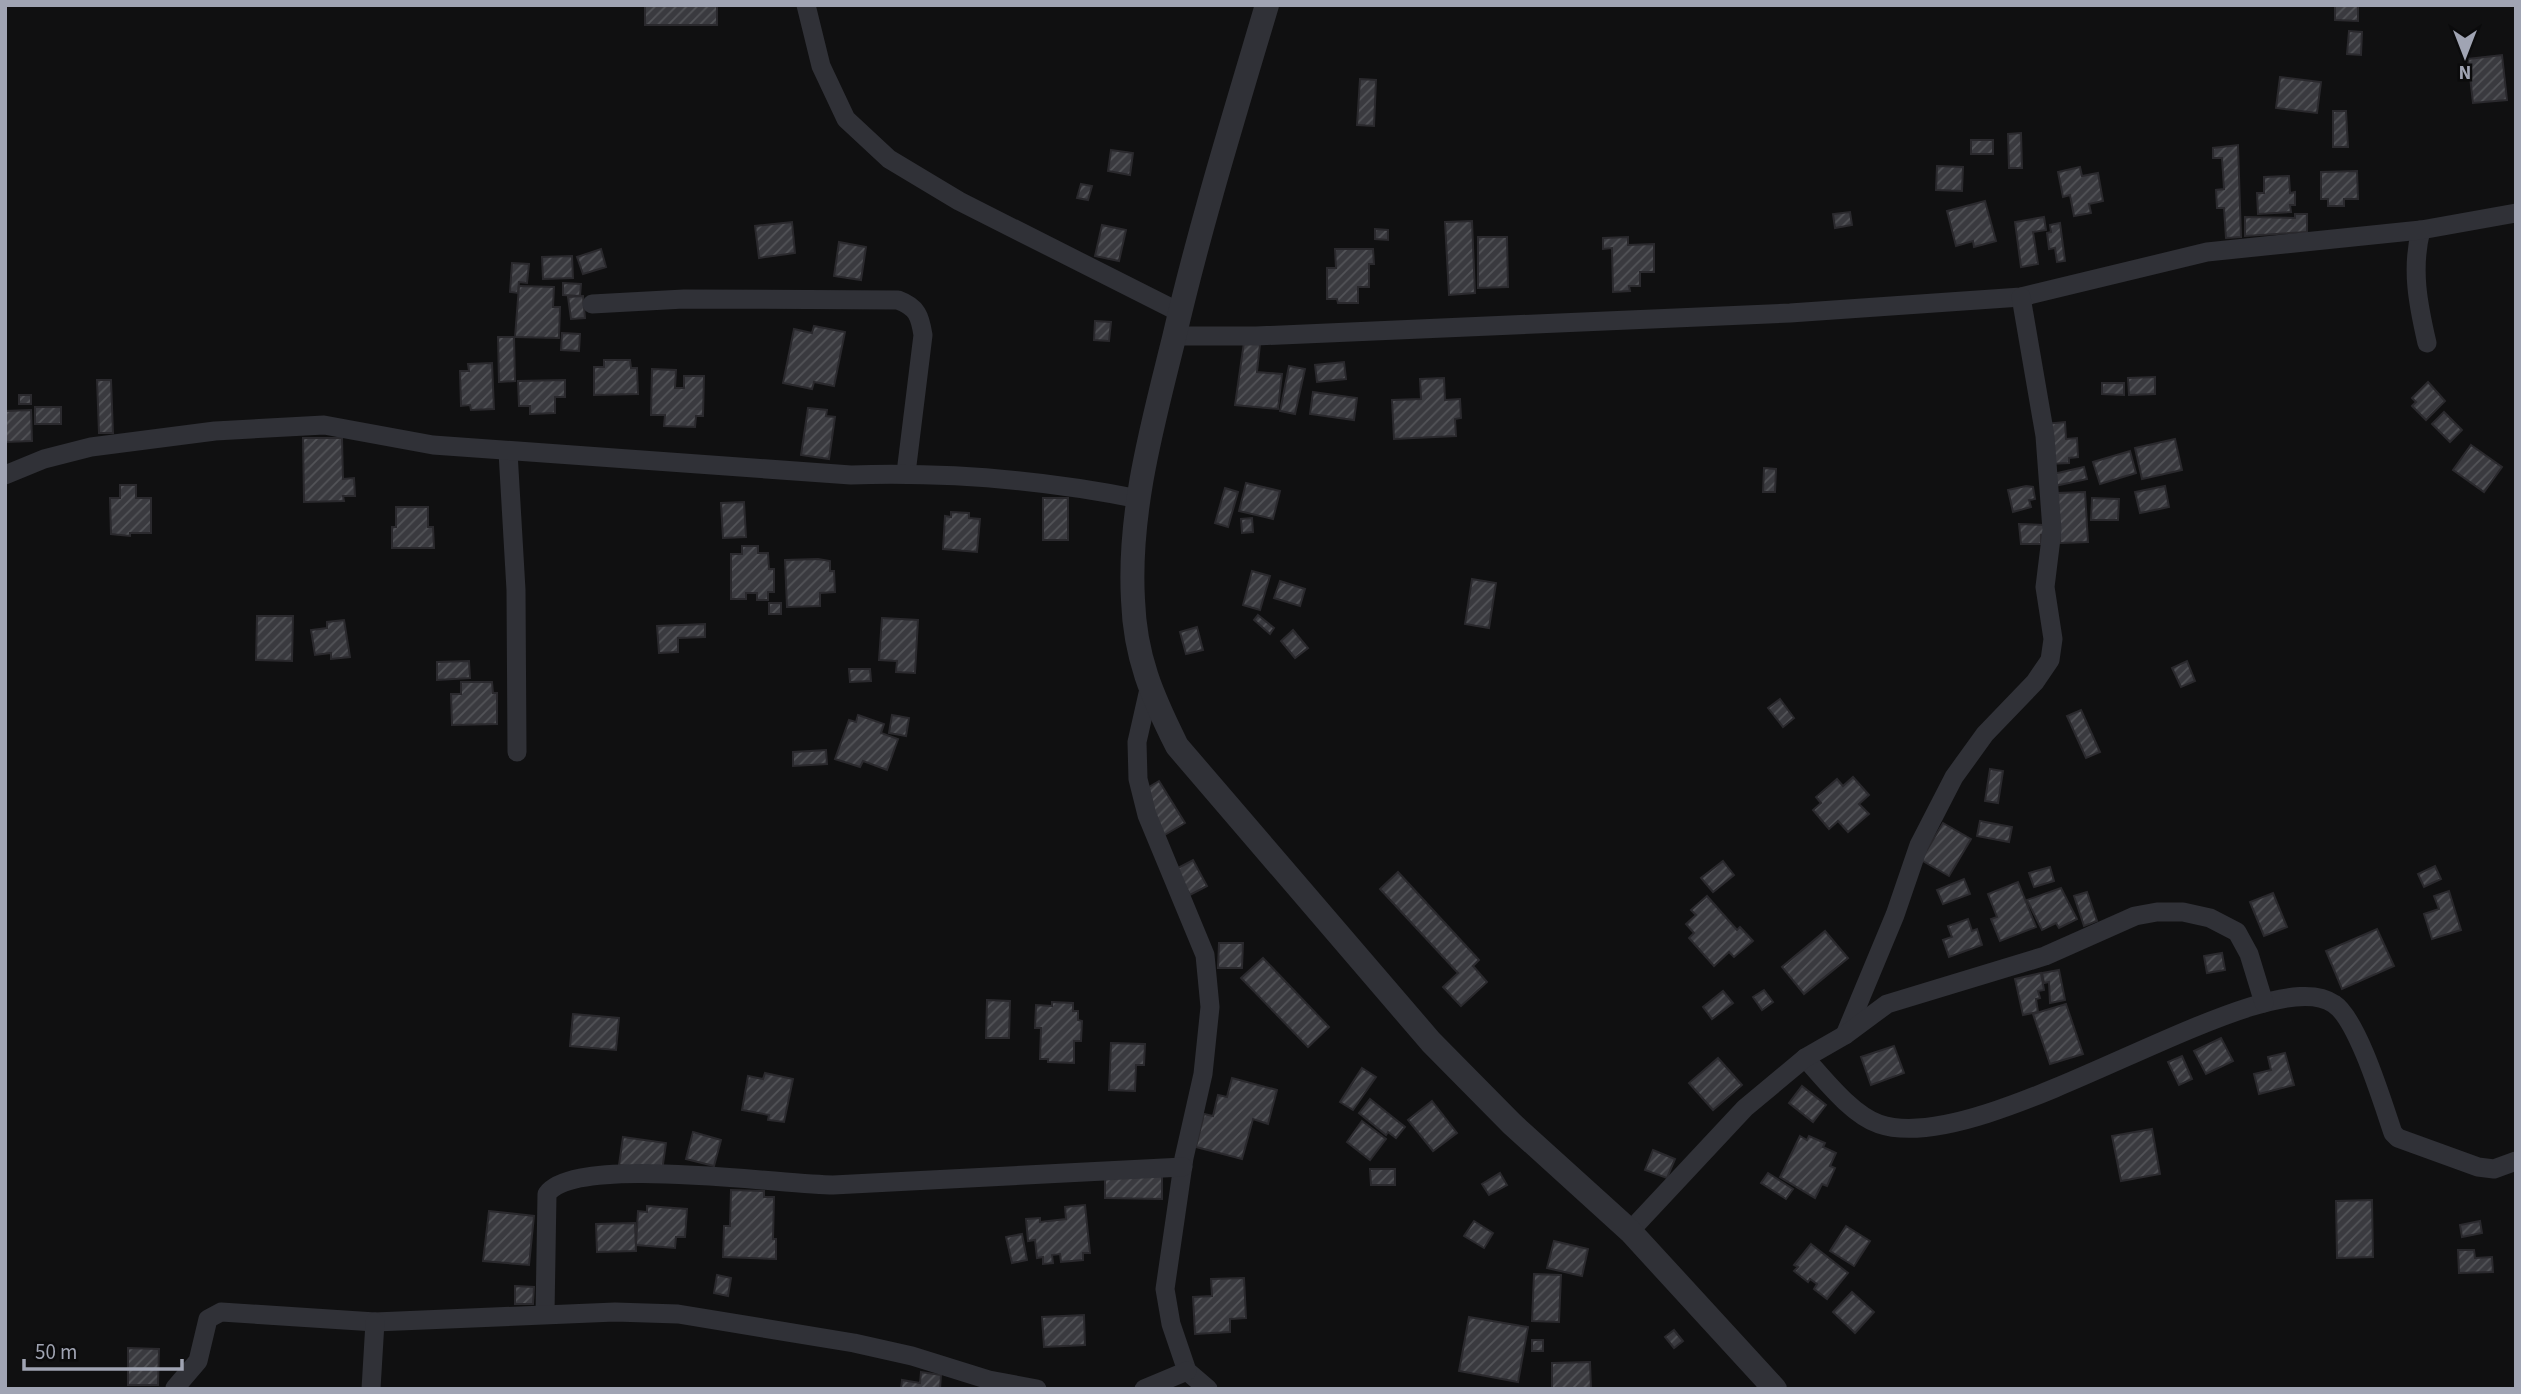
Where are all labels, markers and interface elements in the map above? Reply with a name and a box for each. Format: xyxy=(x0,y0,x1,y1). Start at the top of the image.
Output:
north arrow xyxy=(2430,21,2500,91)
text: N xyxy=(2459,58,2471,85)
scale bar xyxy=(24,1328,182,1372)
text: 50 m xyxy=(35,1337,77,1367)

